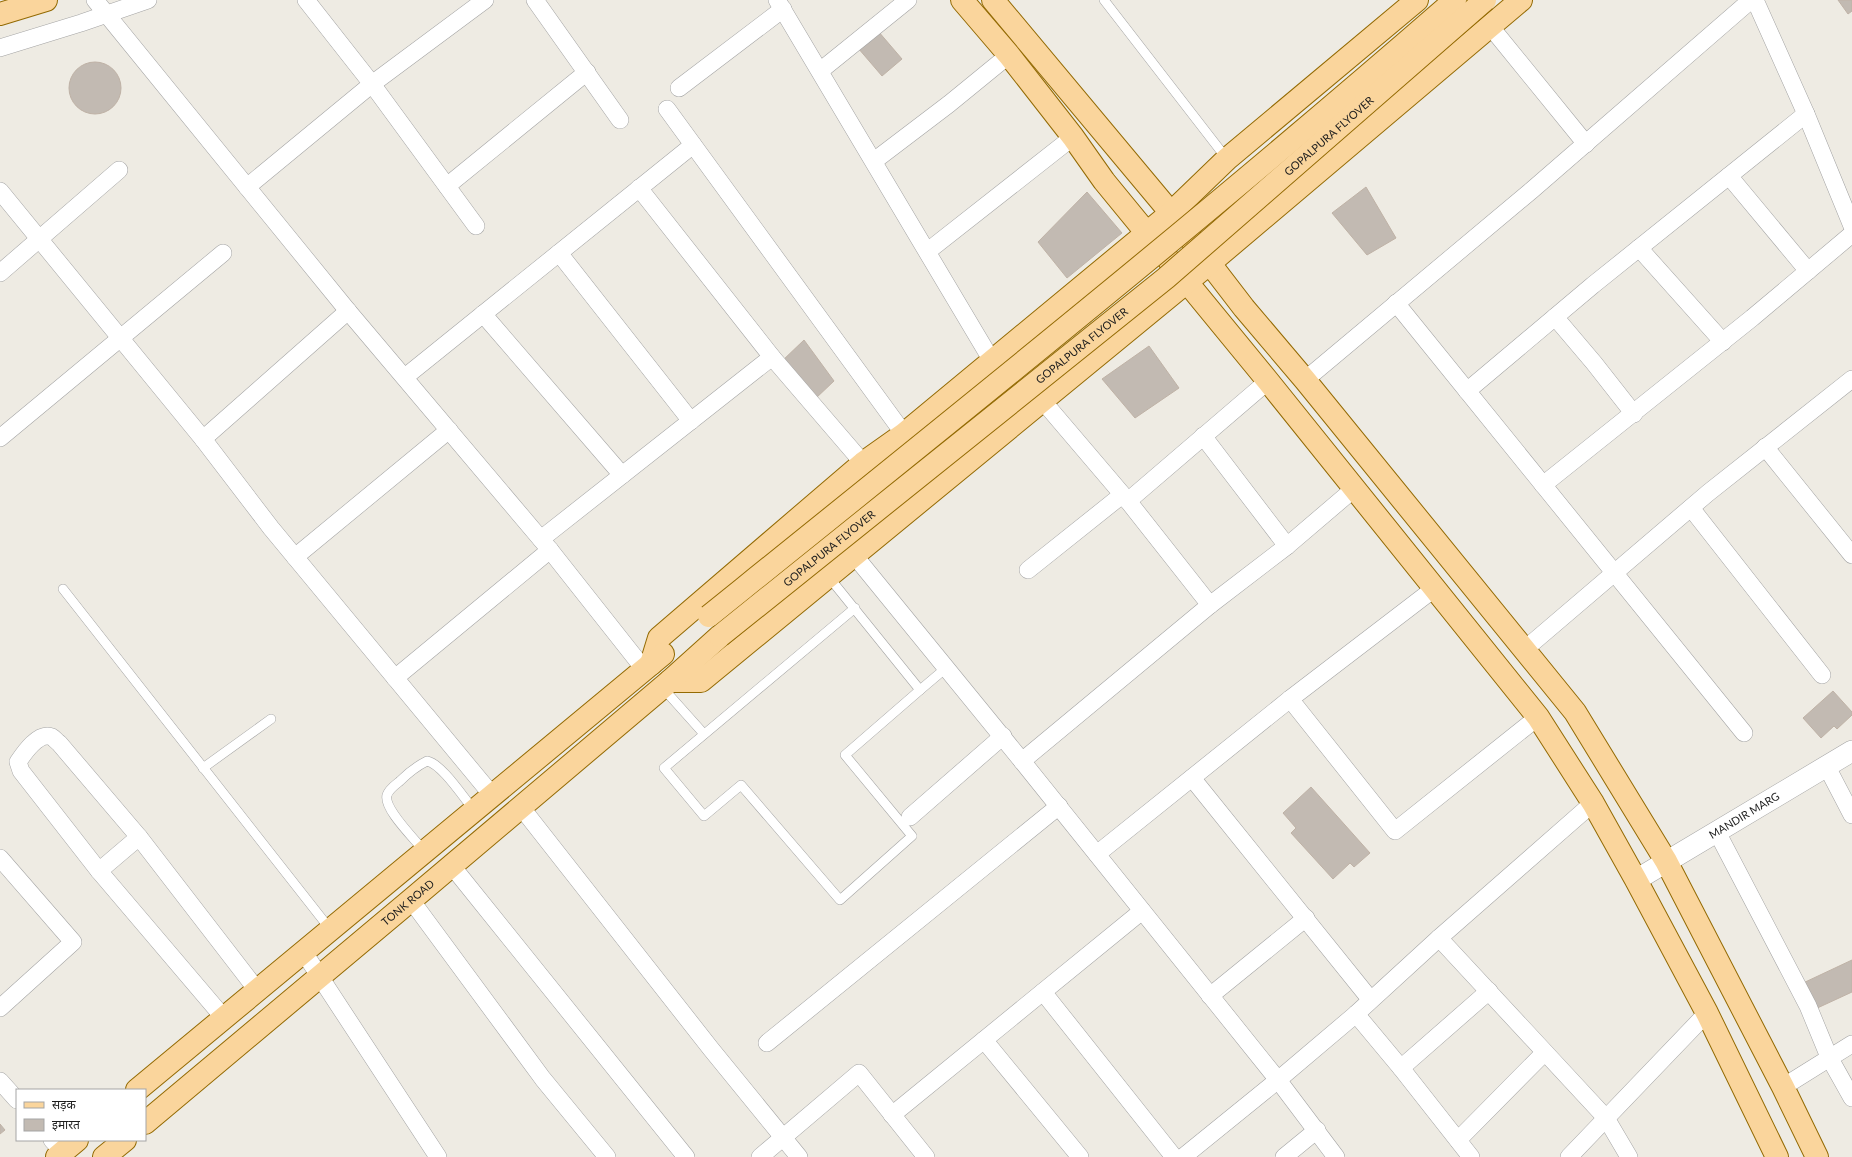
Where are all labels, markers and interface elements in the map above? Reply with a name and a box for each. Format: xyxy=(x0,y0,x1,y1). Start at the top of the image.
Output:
street label: GOPALPURA FLYOVER xyxy=(1281,93,1376,178)
street label: GOPALPURA FLYOVER xyxy=(1033,304,1130,386)
street label: GOPALPURA FLYOVER xyxy=(780,507,878,589)
street label: MANDIR MARG xyxy=(1706,789,1782,841)
street label: TONK ROAD xyxy=(379,876,436,928)
legend xyxy=(16,1089,146,1141)
text: सड़क xyxy=(52,1097,77,1112)
text: इमारत xyxy=(52,1117,81,1132)

